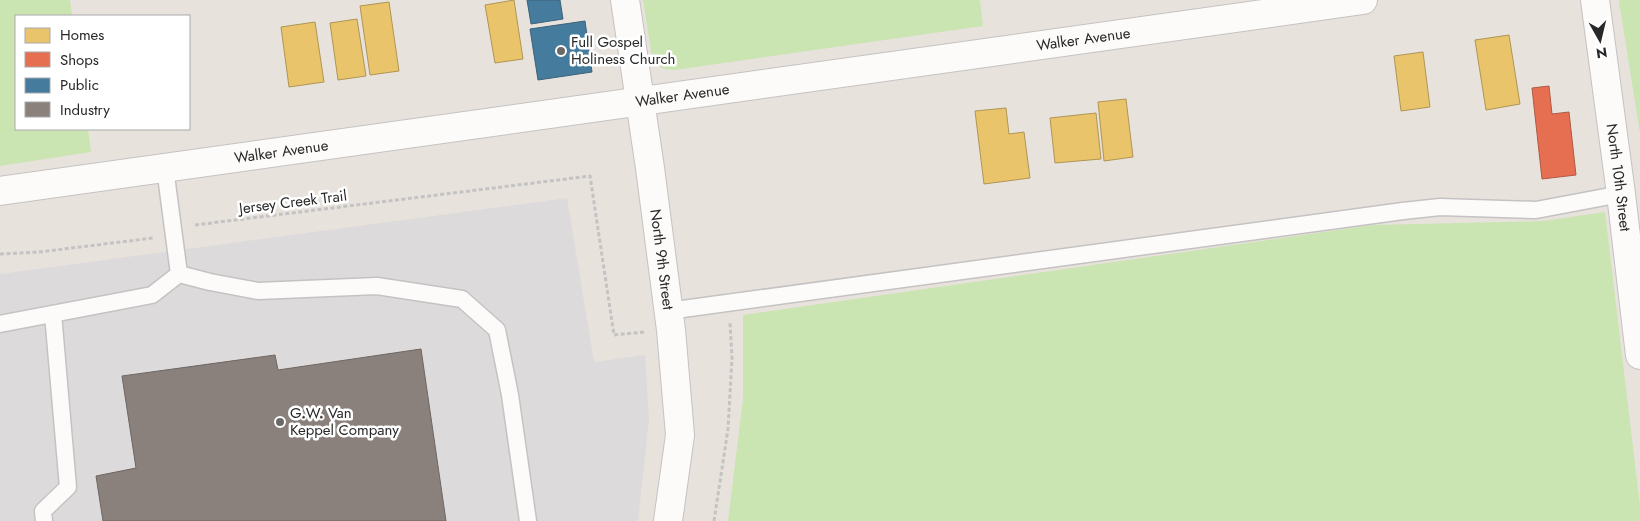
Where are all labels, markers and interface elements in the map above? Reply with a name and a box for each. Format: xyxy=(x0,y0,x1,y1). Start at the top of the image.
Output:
legend xyxy=(15,15,190,130)
north arrow xyxy=(1575,15,1625,65)
street label: Walker Avenue xyxy=(1035,22,1132,57)
text: Homes xyxy=(60,24,104,46)
place label: Full Gospel Holiness Church xyxy=(571,31,675,70)
text: N xyxy=(1595,42,1609,64)
marker: Full Gospel Holiness Church xyxy=(555,45,567,57)
text: Shops xyxy=(60,49,99,71)
text: Public xyxy=(60,74,99,96)
street label: Walker Avenue xyxy=(634,78,731,113)
text: Industry xyxy=(60,99,110,121)
street label: North 10th Street xyxy=(1601,122,1636,233)
street label: Walker Avenue xyxy=(233,134,330,169)
street label: Jersey Creek Trail xyxy=(236,184,348,220)
street label: North 9th Street xyxy=(644,208,679,312)
place label: G.W. Van Keppel Company xyxy=(290,402,399,441)
marker: G.W. Van Keppel Company xyxy=(274,416,286,428)

